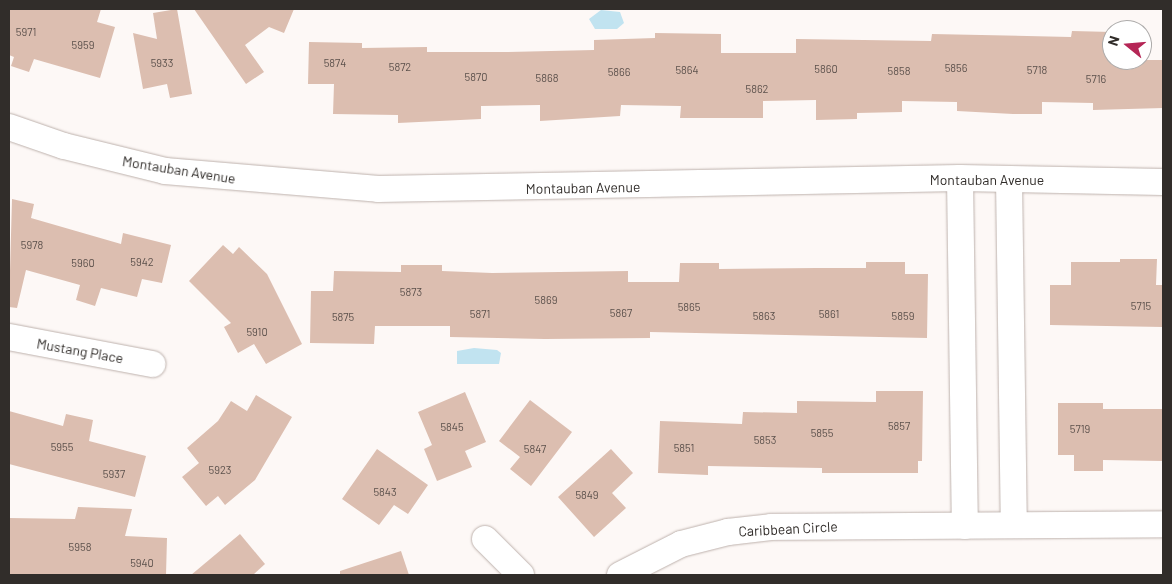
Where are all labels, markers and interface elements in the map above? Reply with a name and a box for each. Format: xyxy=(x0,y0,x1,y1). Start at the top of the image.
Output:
north arrow xyxy=(1102,20,1152,70)
house number: 5971 xyxy=(16,25,36,39)
text: N xyxy=(1104,34,1123,48)
house number: 5959 xyxy=(72,38,94,52)
house number: 5933 xyxy=(151,56,173,70)
house number: 5874 xyxy=(324,56,346,70)
house number: 5872 xyxy=(389,60,411,74)
house number: 5856 xyxy=(945,61,967,75)
house number: 5860 xyxy=(814,62,838,76)
house number: 5864 xyxy=(675,63,699,77)
house number: 5718 xyxy=(1027,63,1047,77)
house number: 5858 xyxy=(888,64,910,78)
house number: 5866 xyxy=(608,65,630,79)
house number: 5870 xyxy=(465,70,487,84)
house number: 5868 xyxy=(536,71,558,85)
house number: 5716 xyxy=(1086,72,1106,86)
house number: 5862 xyxy=(746,82,768,96)
street label: Montauban Avenue xyxy=(121,153,237,187)
street label: Montauban Avenue xyxy=(930,172,1044,188)
street label: Montauban Avenue xyxy=(526,179,640,197)
house number: 5978 xyxy=(21,238,43,252)
house number: 5942 xyxy=(130,255,154,269)
house number: 5960 xyxy=(71,256,95,270)
house number: 5873 xyxy=(400,285,422,299)
house number: 5869 xyxy=(535,293,557,307)
house number: 5715 xyxy=(1131,299,1151,313)
house number: 5865 xyxy=(678,300,700,314)
house number: 5867 xyxy=(610,306,632,320)
house number: 5871 xyxy=(470,307,490,321)
house number: 5861 xyxy=(819,307,839,321)
house number: 5863 xyxy=(753,309,775,323)
house number: 5859 xyxy=(892,309,914,323)
house number: 5875 xyxy=(332,310,354,324)
house number: 5910 xyxy=(246,325,268,339)
street label: Mustang Place xyxy=(35,335,125,367)
house number: 5857 xyxy=(888,419,910,433)
house number: 5845 xyxy=(440,420,464,434)
house number: 5719 xyxy=(1070,422,1090,436)
house number: 5855 xyxy=(811,426,833,440)
house number: 5853 xyxy=(754,433,776,447)
house number: 5955 xyxy=(51,440,73,454)
house number: 5851 xyxy=(674,441,694,455)
house number: 5847 xyxy=(524,442,546,456)
house number: 5923 xyxy=(209,463,231,477)
house number: 5937 xyxy=(103,467,125,481)
house number: 5843 xyxy=(373,485,397,499)
house number: 5849 xyxy=(575,488,599,502)
street label: Caribbean Circle xyxy=(738,518,838,540)
house number: 5958 xyxy=(69,540,91,554)
house number: 5940 xyxy=(130,556,154,570)

